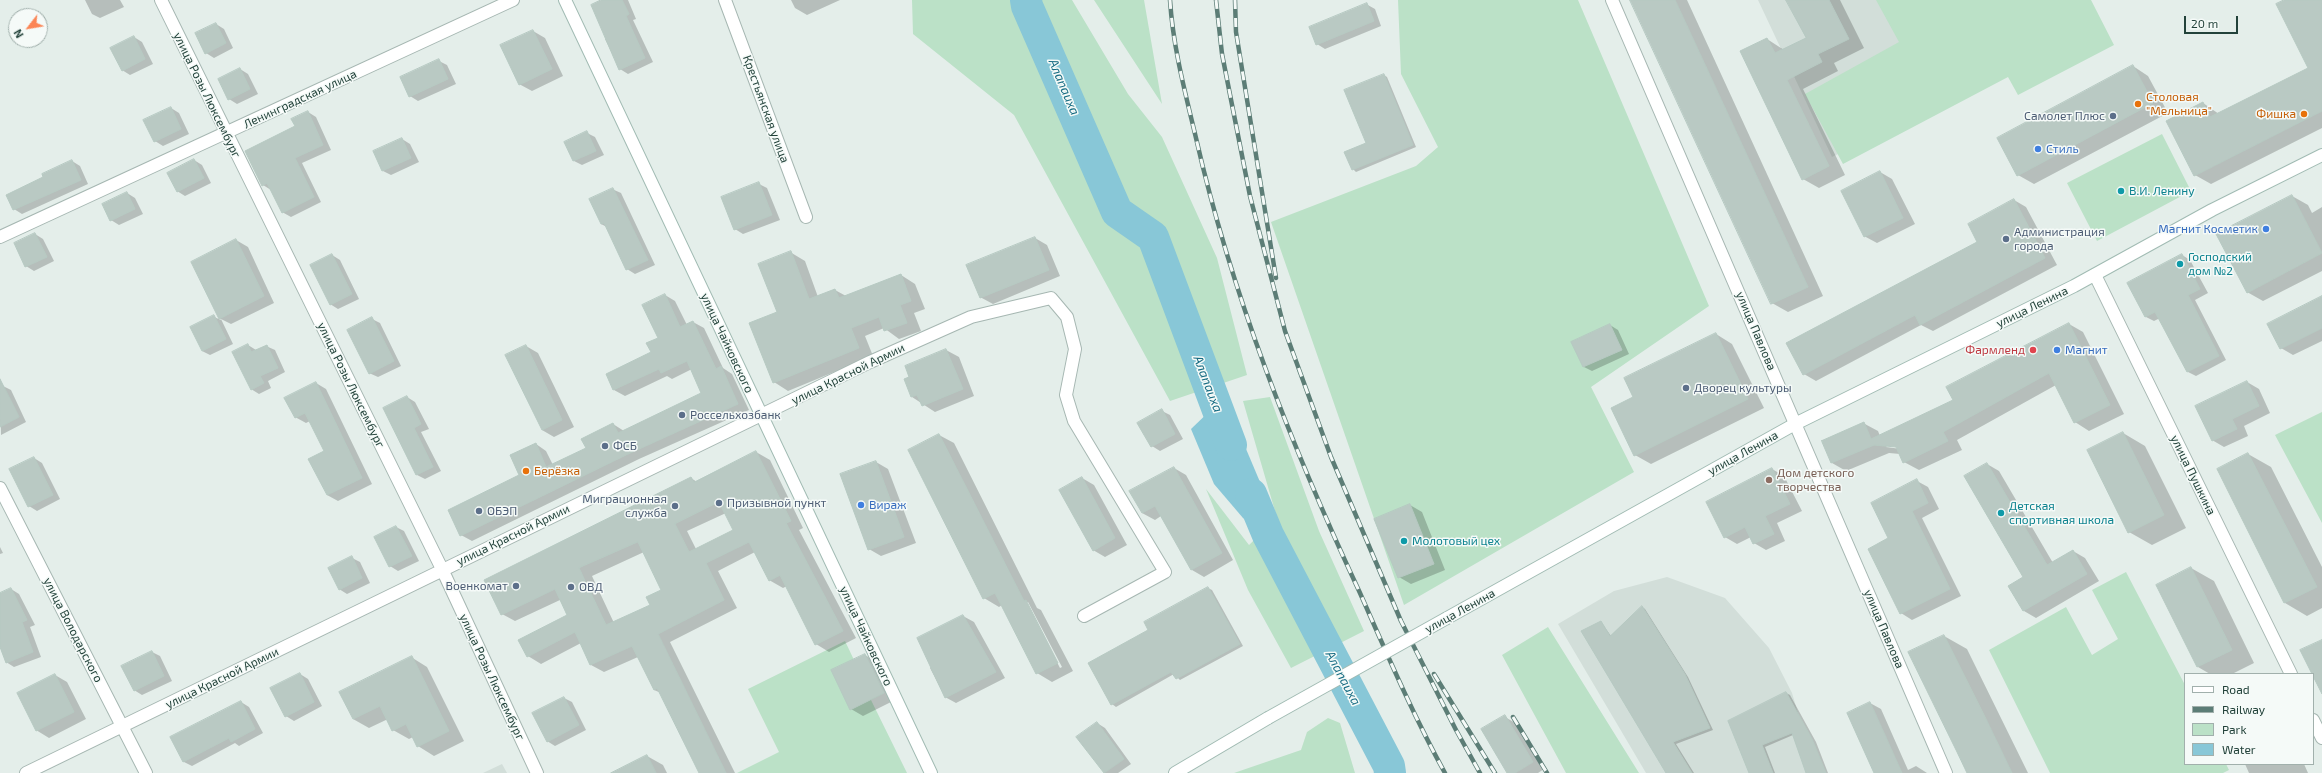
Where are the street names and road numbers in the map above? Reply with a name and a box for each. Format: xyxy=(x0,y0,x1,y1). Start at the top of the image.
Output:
street label: улица Розы Люксембург xyxy=(170,30,244,160)
street label: Крестьянская улица xyxy=(740,53,792,165)
street label: Ленинградская улица xyxy=(241,66,359,132)
street label: улица Ленина xyxy=(1994,283,2070,331)
street label: улица Павлова xyxy=(1733,289,1779,373)
street label: улица Чайковского xyxy=(698,291,756,395)
street label: улица Розы Люксембург xyxy=(314,320,388,450)
street label: улица Красной Армии xyxy=(789,340,907,408)
street label: улица Ленина xyxy=(1705,428,1781,478)
street label: улица Пушкина xyxy=(2167,433,2219,517)
street label: улица Красной Армии xyxy=(454,501,572,569)
street label: улица Володарского xyxy=(40,575,106,685)
street label: улица Чайковского xyxy=(837,584,895,688)
street label: улица Ленина xyxy=(1422,586,1498,636)
street label: улица Павлова xyxy=(1861,587,1907,671)
street label: улица Розы Люксембург xyxy=(456,611,528,743)
street label: улица Красной Армии xyxy=(163,644,281,712)

